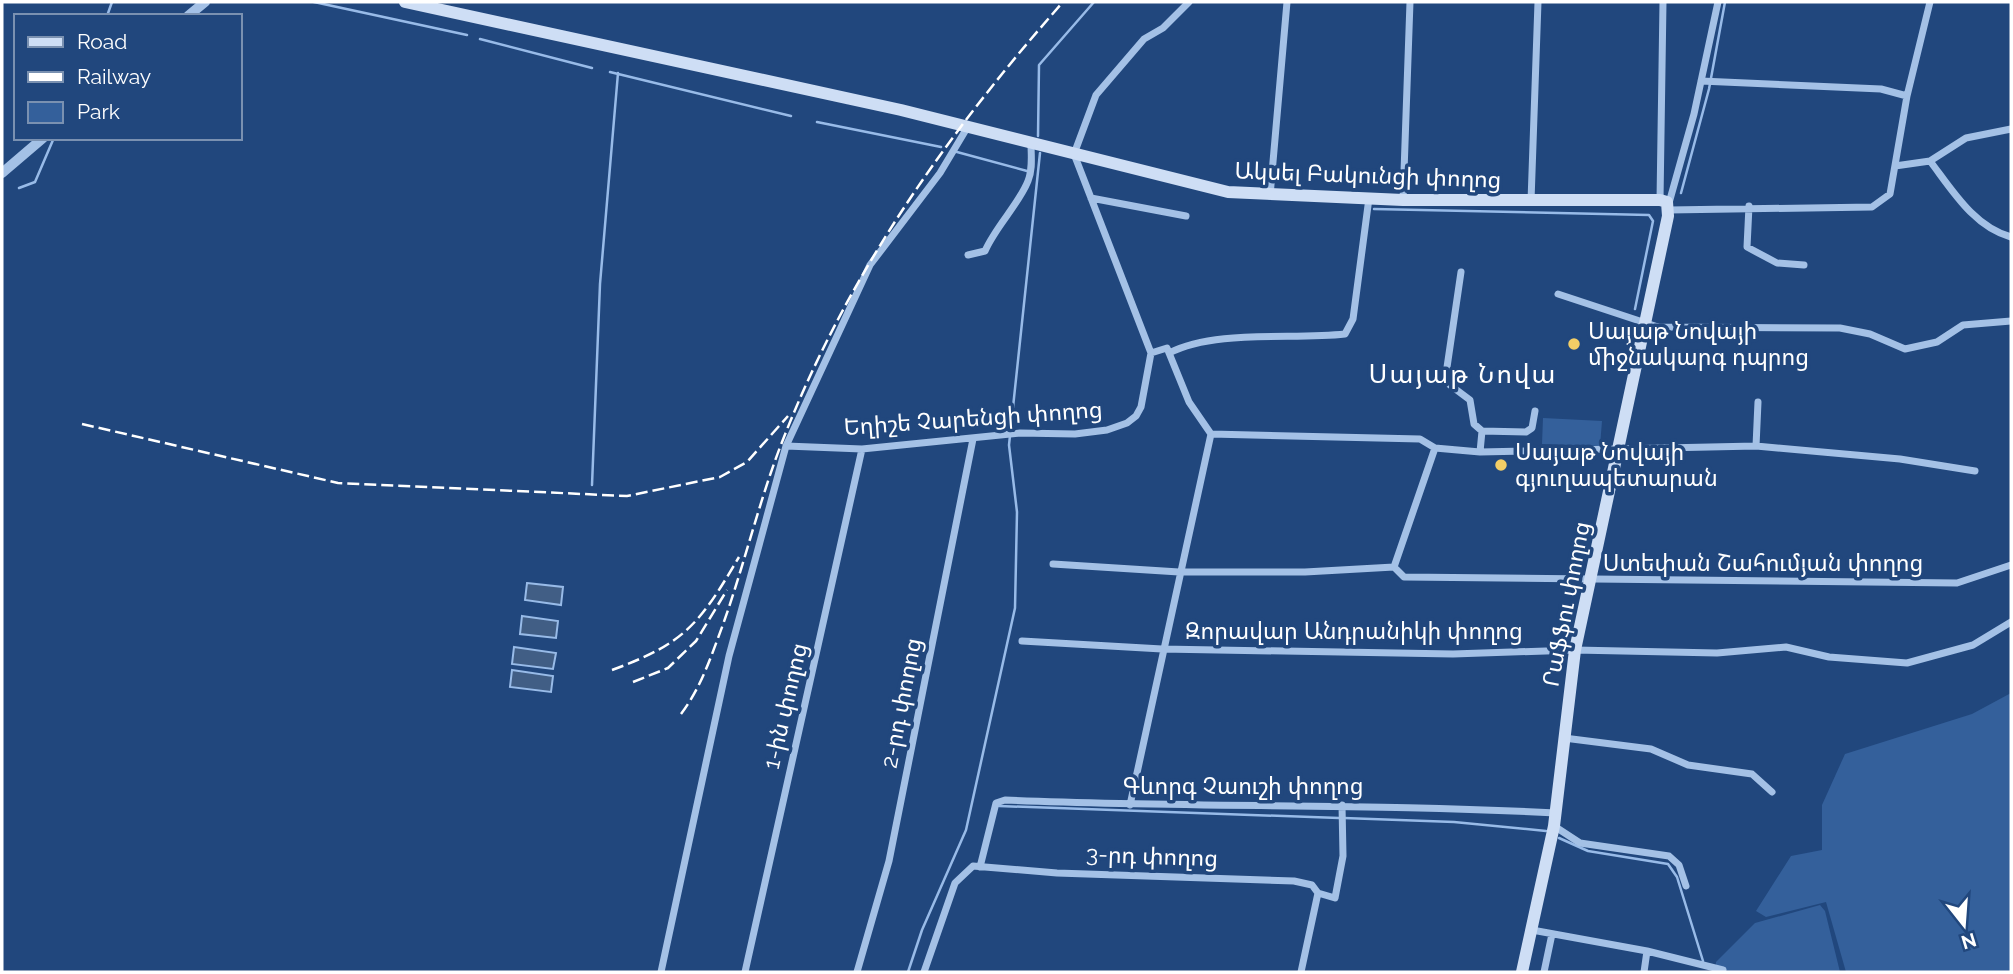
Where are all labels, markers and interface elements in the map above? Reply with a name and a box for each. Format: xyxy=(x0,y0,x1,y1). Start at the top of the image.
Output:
legend xyxy=(14,14,242,140)
text: Road xyxy=(77,29,127,54)
text: Railway xyxy=(77,64,151,89)
text: Park xyxy=(77,99,120,124)
street label: Ակսել Բակունցի փողոց xyxy=(1234,156,1502,194)
place label: Սայաթ Նովայի միջնակարգ դպրոց xyxy=(1588,317,1809,371)
marker: Սայաթ Նովայի միջնակարգ դպրոց xyxy=(1566,336,1582,352)
district label: Սայաթ Նովա xyxy=(1369,359,1557,389)
street label: Եղիշե Չարենցի փողոց xyxy=(843,395,1103,441)
place label: Սայաթ Նովայի գյուղապետարան xyxy=(1515,438,1718,492)
marker: Սայաթ Նովայի գյուղապետարան xyxy=(1493,457,1509,473)
street label: Րաֆֆու փողոց xyxy=(1536,519,1596,689)
street label: Ստեփան Շահումյան փողոց xyxy=(1603,549,1923,577)
street label: Զորավար Անդրանիկի փողոց xyxy=(1185,617,1523,645)
street label: 2-րդ փողոց xyxy=(875,636,927,770)
street label: 1-ին փողոց xyxy=(757,640,813,772)
street label: Գևորգ Չաուշի փողոց xyxy=(1122,772,1364,800)
street label: 3-րդ փողոց xyxy=(1085,840,1219,872)
north arrow xyxy=(1929,890,1999,960)
text: N xyxy=(1959,929,1979,954)

